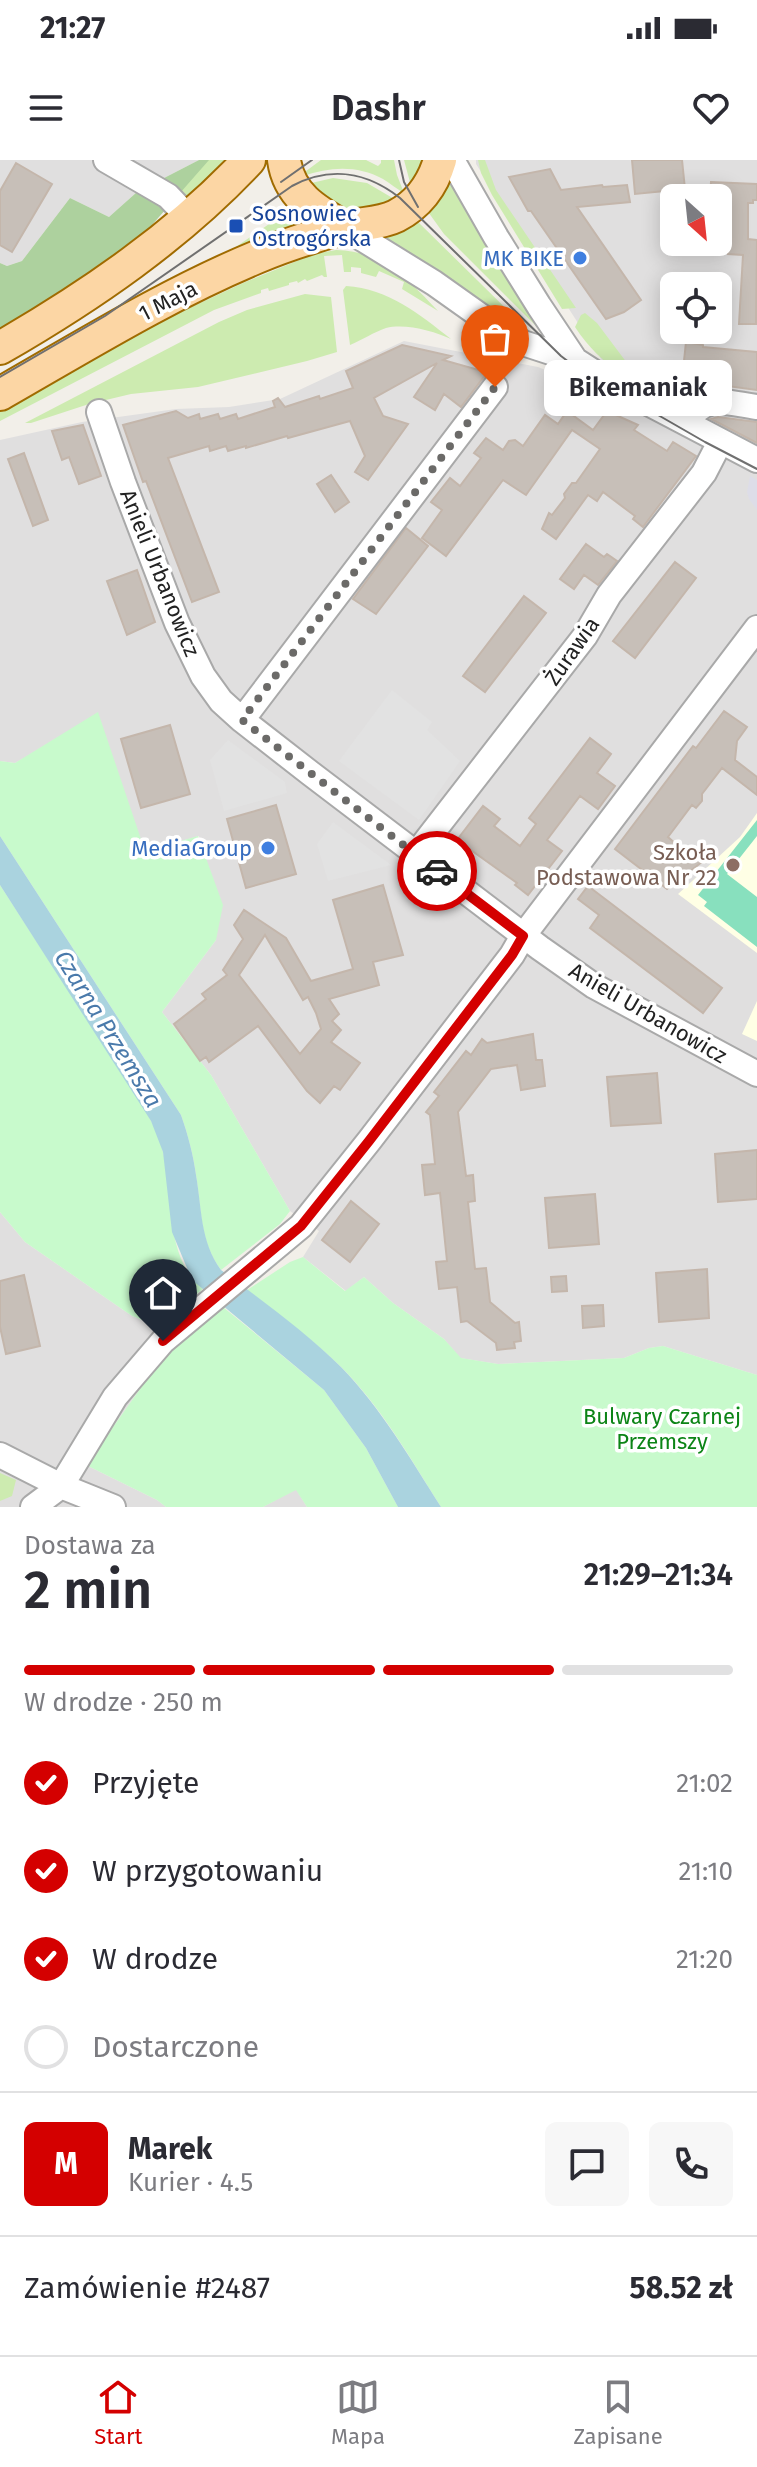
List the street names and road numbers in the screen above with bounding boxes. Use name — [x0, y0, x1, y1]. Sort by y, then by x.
street label: 1 Maja — [134, 275, 202, 327]
street label: Anieli Urbanowicz — [114, 485, 206, 661]
street label: Żurawia — [539, 612, 605, 690]
street label: Anieli Urbanowicz — [564, 957, 732, 1069]

